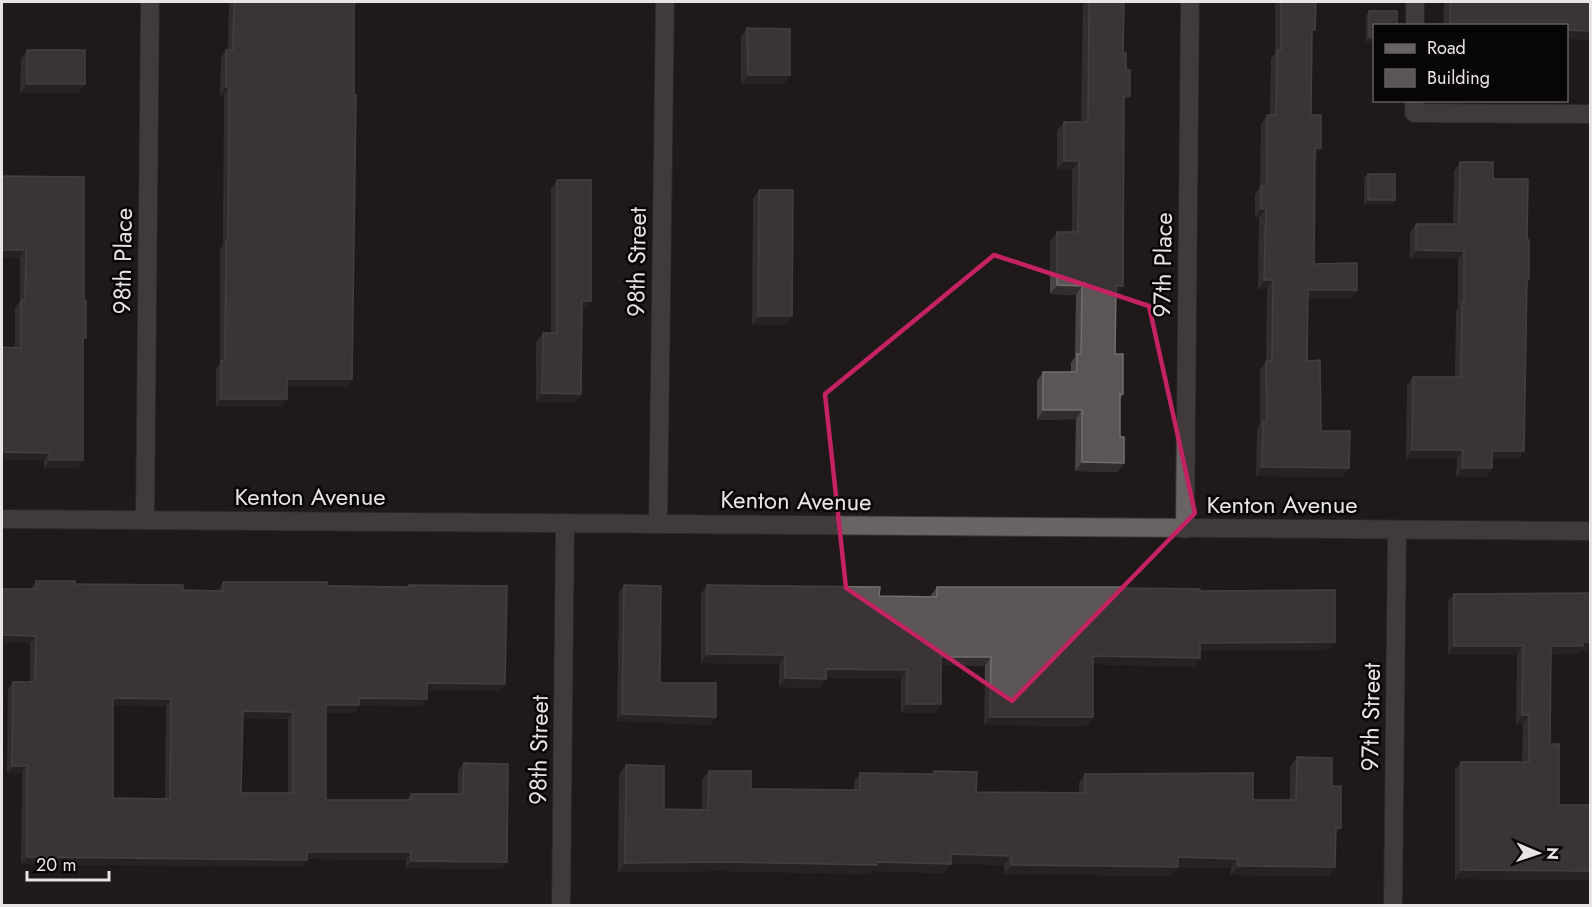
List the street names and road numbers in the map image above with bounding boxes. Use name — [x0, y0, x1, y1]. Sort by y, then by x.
street label: 98th Place — [104, 207, 141, 315]
street label: 98th Street — [618, 207, 655, 317]
street label: 97th Place — [1144, 212, 1181, 318]
street label: Kenton Avenue — [234, 479, 386, 514]
street label: Kenton Avenue — [720, 482, 872, 519]
street label: Kenton Avenue — [1206, 487, 1358, 522]
street label: 97th Street — [1352, 662, 1389, 772]
street label: 98th Street — [520, 695, 557, 805]

